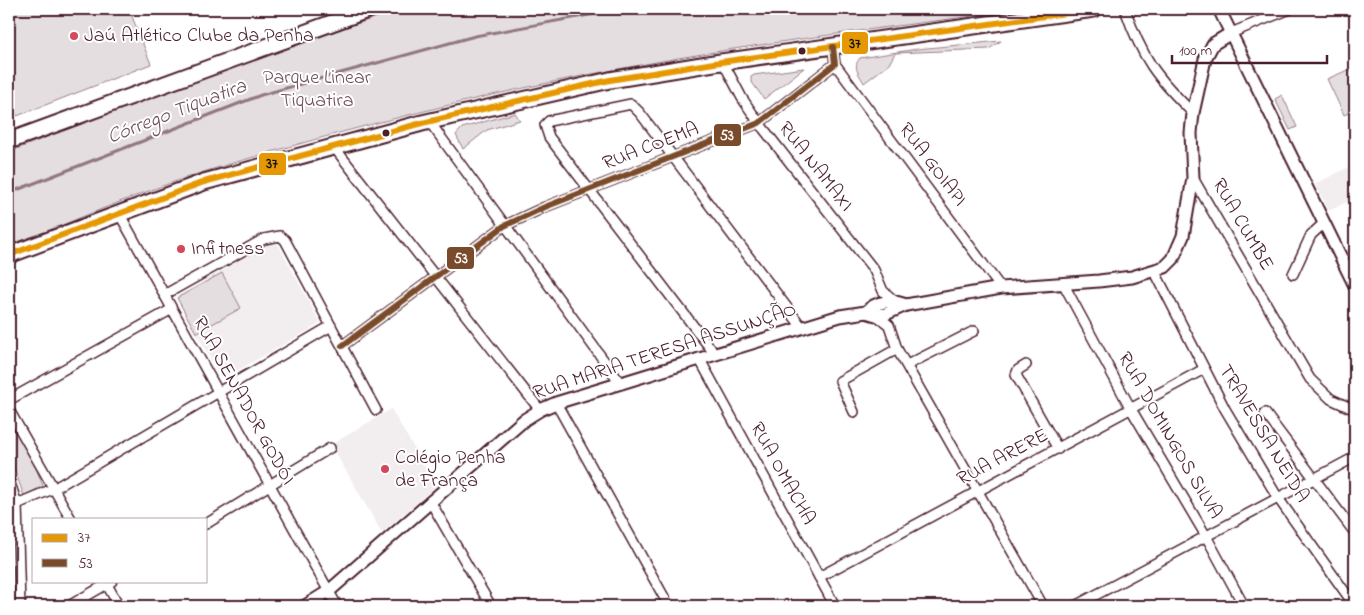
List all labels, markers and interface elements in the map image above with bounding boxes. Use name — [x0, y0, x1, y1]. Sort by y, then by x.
place label: Jaú Atlético Clube da Penha — [84, 22, 314, 51]
marker: Jaú Atlético Clube da Penha — [68, 30, 80, 42]
line badge: 37 — [841, 31, 869, 55]
scale bar — [1172, 32, 1326, 64]
text: 37 — [848, 34, 861, 55]
text: 100 m — [1179, 40, 1212, 62]
unlabelled marker — [797, 46, 807, 56]
park label: Parque Linear Tiquatira — [263, 64, 372, 116]
water label: Córrego Tiquatira — [103, 71, 252, 153]
street label: RUA COEMA — [599, 115, 703, 179]
street label: RUA NAMAXI — [770, 116, 860, 218]
street label: RUA GOIAPI — [891, 117, 973, 213]
line badge: 53 — [713, 123, 742, 147]
text: 53 — [720, 126, 734, 147]
unlabelled marker — [381, 128, 391, 138]
line badge: 37 — [258, 152, 287, 176]
text: 37 — [265, 154, 278, 175]
street label: RUA CUMBE — [1204, 173, 1280, 277]
place label: Infitness — [191, 235, 264, 264]
marker: Infitness — [175, 243, 187, 255]
line badge: 53 — [446, 246, 475, 270]
text: 53 — [454, 249, 468, 270]
street label: RUA MARIA TERESA ASSUNÇÃO — [530, 296, 800, 408]
street label: RUA SENADOR GODÓI — [184, 311, 302, 491]
street label: RUA DOMINGOS SILVA — [1109, 347, 1229, 525]
street label: TRAVESSA NEIDA — [1210, 359, 1316, 509]
street label: RUA OMACHA — [742, 417, 822, 531]
street label: RUA ARERE — [952, 422, 1054, 494]
place label: Colégio Penha de França — [395, 444, 506, 496]
marker: Colégio Penha de França — [379, 463, 391, 475]
legend — [32, 518, 208, 582]
text: 37 — [78, 527, 90, 549]
text: 53 — [78, 553, 93, 575]

